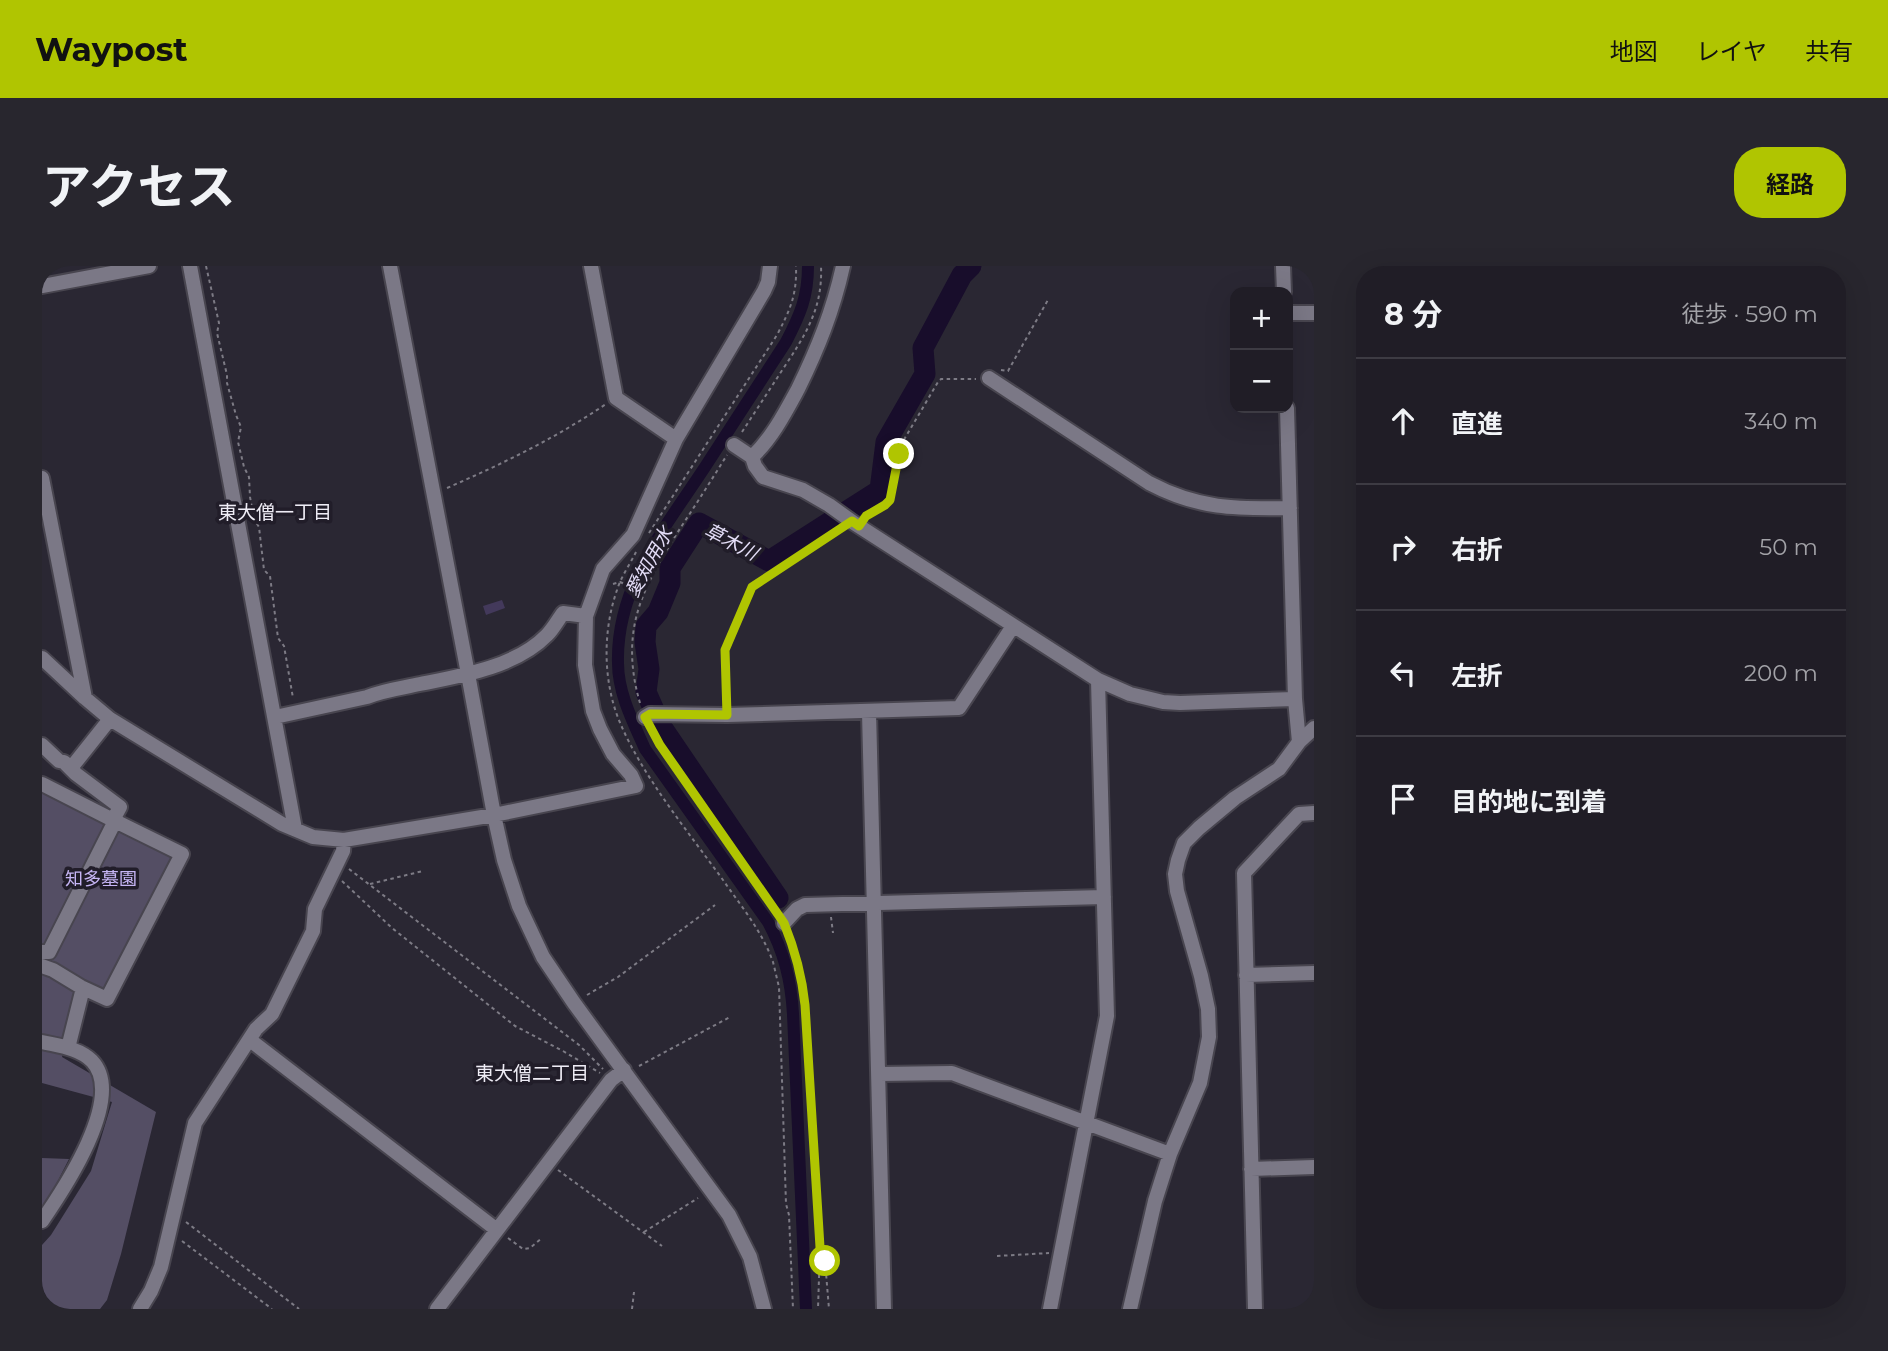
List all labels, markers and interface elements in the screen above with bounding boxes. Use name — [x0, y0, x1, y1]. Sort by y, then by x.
text: Waypost — [35, 29, 188, 69]
text: 地図 — [1610, 37, 1658, 66]
text: レイヤ — [1696, 37, 1767, 66]
text: 共有 — [1805, 37, 1853, 66]
button: 経路 — [1734, 147, 1846, 218]
text: アクセス — [42, 157, 236, 216]
map controls — [1230, 287, 1293, 413]
button: + — [1230, 287, 1293, 350]
text: 8 分 — [1384, 296, 1442, 333]
text: 徒歩 · 590 m — [1681, 300, 1818, 328]
button: − — [1230, 350, 1293, 413]
icon: ahead — [1384, 402, 1422, 440]
text: 340 m — [1744, 407, 1818, 435]
text: 直進 — [1451, 408, 1503, 440]
route end — [883, 438, 914, 469]
district label: 東大僧一丁目 — [218, 501, 332, 524]
water label: 草木川 — [700, 519, 763, 566]
water label: 愛知用水 — [621, 521, 678, 601]
icon: right — [1384, 528, 1422, 566]
text: 50 m — [1759, 533, 1818, 561]
text: 右折 — [1451, 534, 1503, 566]
icon: left — [1384, 654, 1422, 692]
text: 200 m — [1744, 659, 1818, 687]
text: 左折 — [1451, 660, 1503, 692]
icon: arrive — [1384, 780, 1422, 818]
text: 目的地に到着 — [1451, 786, 1607, 818]
park label: 知多墓園 — [65, 868, 137, 890]
district label: 東大僧二丁目 — [475, 1062, 589, 1085]
route start — [809, 1245, 840, 1276]

